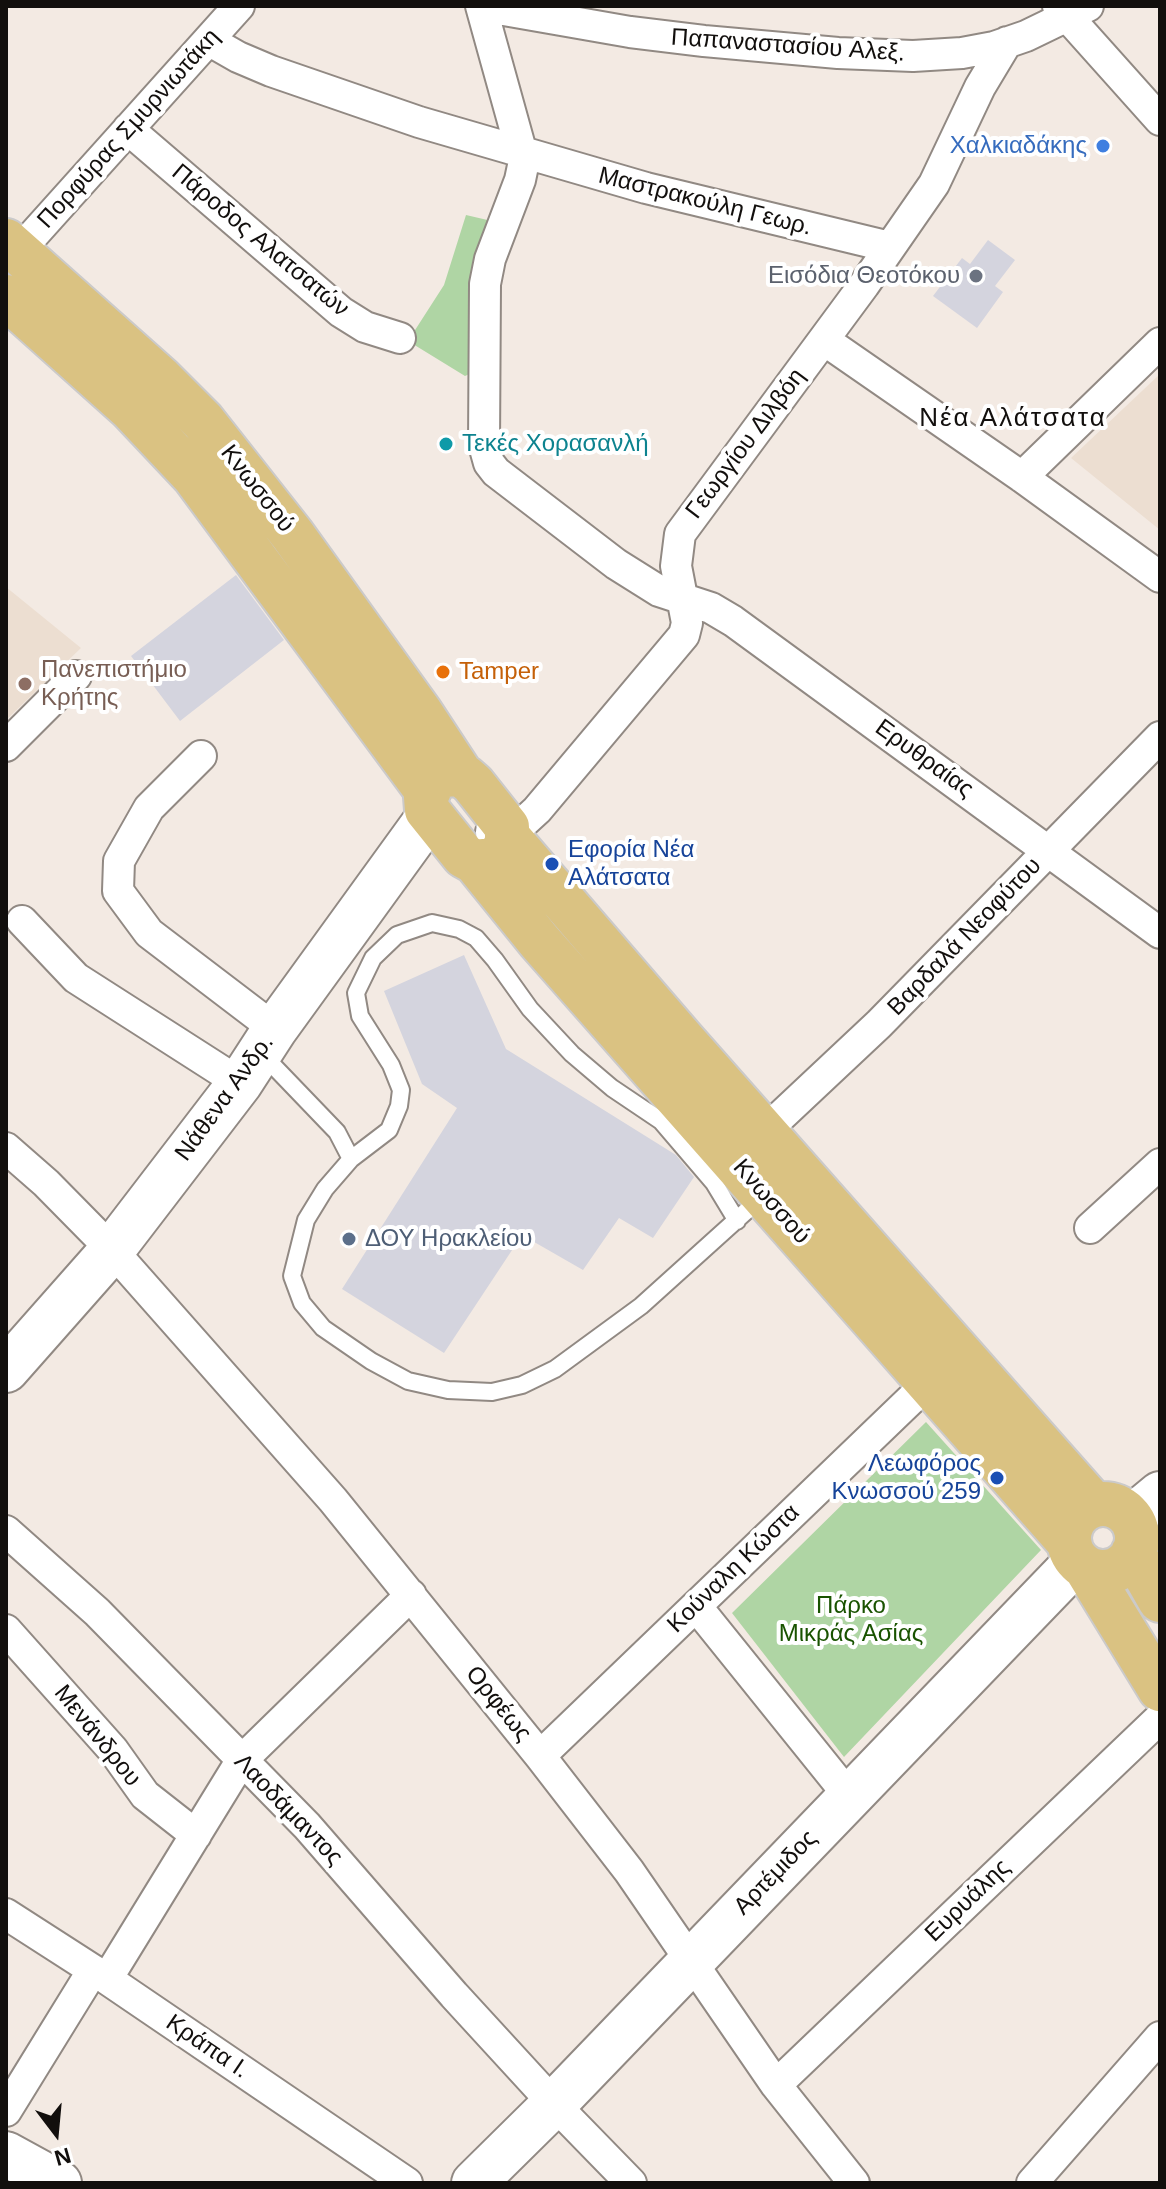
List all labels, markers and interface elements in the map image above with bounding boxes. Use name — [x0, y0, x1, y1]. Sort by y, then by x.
street label: Πορφύρας Σμυρνιωτάκη — [32, 23, 226, 235]
street label: Παπαναστασίου Αλεξ. — [670, 23, 906, 69]
place label: Χαλκιαδάκης — [950, 132, 1087, 160]
marker: Χαλκιαδάκης — [1094, 137, 1112, 155]
street label: Πάροδος Αλατσατών — [166, 158, 354, 324]
street label: Μαστρακούλη Γεωρ. — [595, 162, 815, 242]
place label: Εισόδια Θεοτόκου — [768, 262, 960, 290]
marker: Εισόδια Θεοτόκου — [967, 267, 985, 285]
street label: Γεωργίου Διλβόη — [680, 363, 812, 525]
district label: Νέα Αλάτσατα — [919, 403, 1107, 435]
place label: Τεκές Χορασανλή — [462, 430, 649, 458]
marker: Τεκές Χορασανλή — [437, 435, 455, 453]
street label: Κνωσσού — [214, 440, 300, 538]
place label: Πανεπιστήμιο Κρήτης — [41, 656, 187, 712]
place label: Tamper — [459, 658, 539, 686]
marker: Tamper — [434, 663, 452, 681]
marker: Πανεπιστήμιο Κρήτης — [16, 675, 34, 693]
street label: Ερυθραίας — [869, 714, 979, 804]
place label: Εφορία Νέα Αλάτσατα — [568, 836, 694, 892]
street label: Βαρδαλά Νεοφύτου — [882, 852, 1048, 1022]
marker: Εφορία Νέα Αλάτσατα — [543, 855, 561, 873]
street label: Νάθενα Ανδρ. — [170, 1029, 280, 1167]
street label: Κνωσσού — [726, 1154, 816, 1250]
place label: ΔΟΥ Ηρακλείου — [365, 1225, 532, 1253]
marker: ΔΟΥ Ηρακλείου — [340, 1230, 358, 1248]
place label: Λεωφόρος Κνωσσού 259 — [831, 1450, 981, 1506]
marker: Λεωφόρος Κνωσσού 259 — [988, 1469, 1006, 1487]
street label: Κούναλη Κώστα — [662, 1499, 806, 1639]
park label: Πάρκο Μικράς Ασίας — [779, 1592, 923, 1648]
street label: Ορφέως — [459, 1660, 537, 1748]
street label: Μενάνδρου — [47, 1680, 147, 1792]
street label: Λαοδάμαντος — [228, 1748, 348, 1872]
street label: Αρτέμιδος — [729, 1825, 823, 1921]
street label: Ευρυάλης — [920, 1854, 1016, 1948]
street label: Κράπα Ι. — [160, 2009, 254, 2085]
north arrow — [16, 2093, 96, 2173]
text: N — [52, 2142, 74, 2171]

